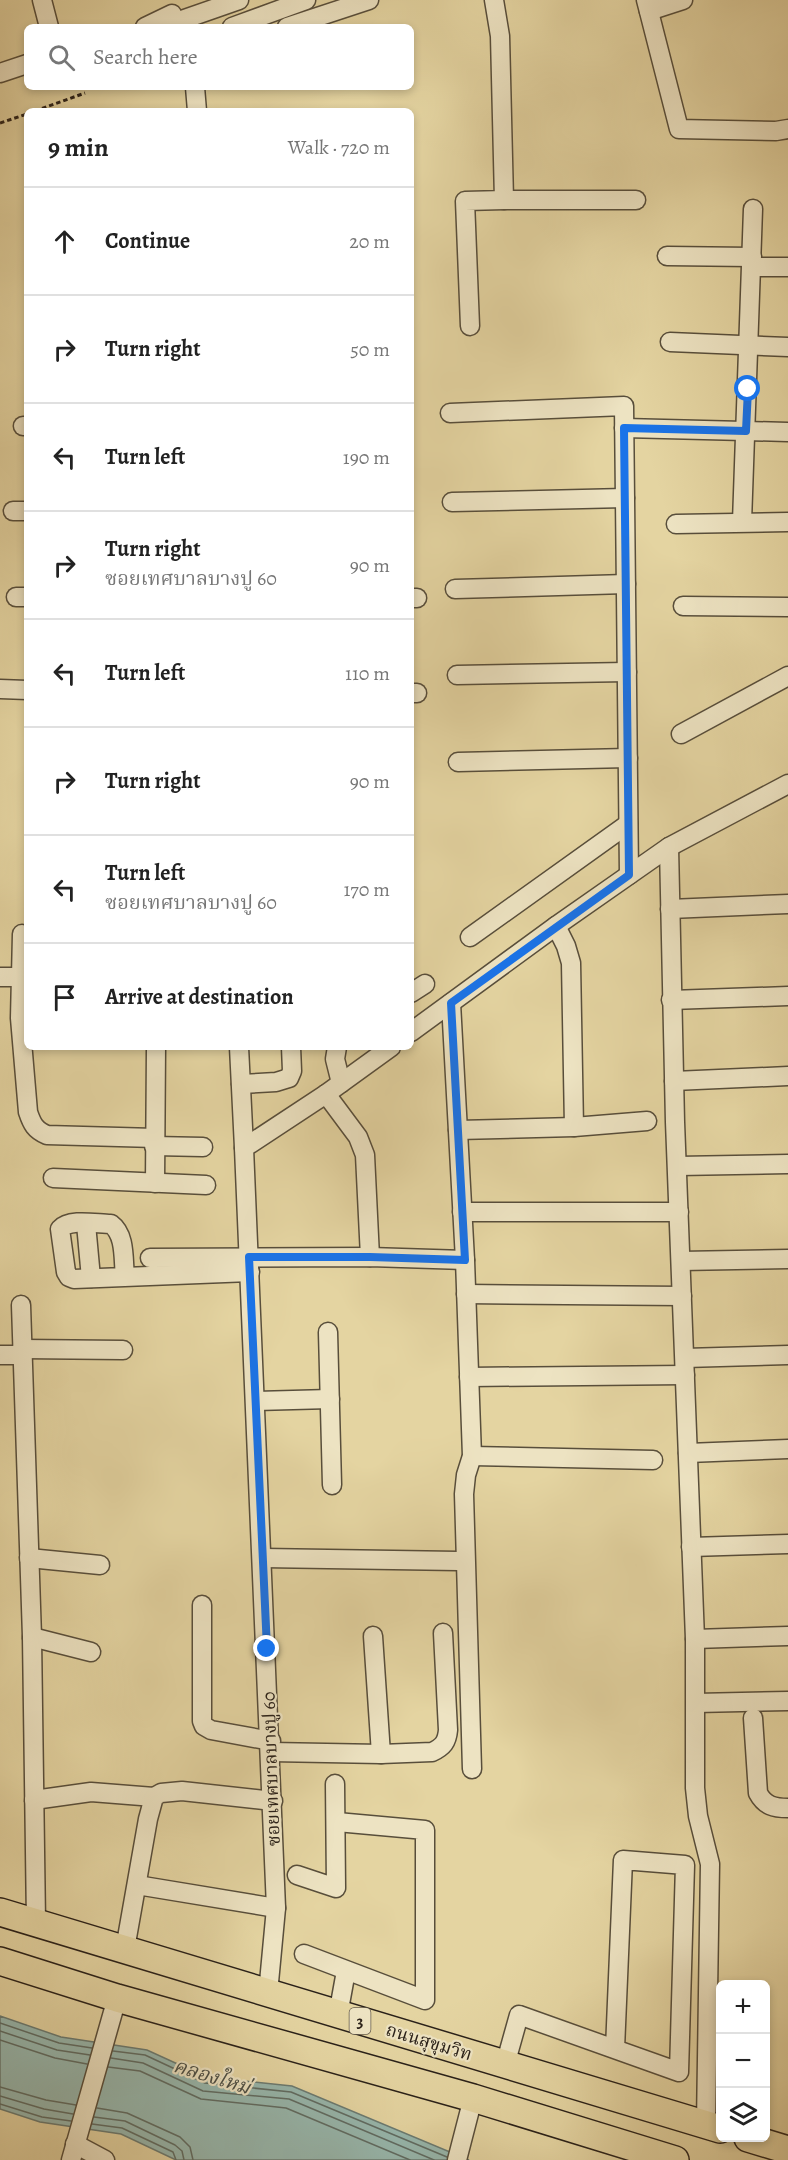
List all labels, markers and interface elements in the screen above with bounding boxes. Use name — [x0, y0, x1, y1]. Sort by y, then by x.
search box — [24, 24, 414, 90]
icon: search — [45, 41, 78, 74]
text: Search here — [93, 42, 198, 72]
text: 9 min — [48, 130, 109, 165]
text: Walk · 720 m — [288, 134, 390, 161]
icon: ahead — [48, 225, 81, 258]
text: Continue — [105, 226, 190, 256]
text: 20 m — [349, 228, 390, 255]
icon: right — [48, 333, 81, 366]
text: Turn right — [105, 334, 201, 364]
text: 50 m — [350, 336, 390, 363]
route start — [734, 375, 760, 401]
icon: left — [48, 441, 81, 474]
text: Turn left — [105, 442, 185, 472]
text: 190 m — [343, 444, 390, 471]
text: Turn right — [105, 534, 201, 564]
icon: right — [48, 549, 81, 582]
text: 90 m — [350, 552, 390, 579]
text: ซอยเทศบาลบางปู 60 — [105, 565, 277, 592]
icon: left — [48, 657, 81, 690]
text: Turn left — [105, 658, 185, 688]
text: 110 m — [345, 660, 390, 687]
icon: right — [48, 765, 81, 798]
text: Turn right — [105, 766, 201, 796]
text: 90 m — [350, 768, 390, 795]
text: Turn left — [105, 858, 185, 888]
icon: left — [48, 873, 81, 906]
text: 170 m — [344, 876, 390, 903]
text: ซอยเทศบาลบางปู 60 — [105, 889, 277, 916]
icon: arrive — [48, 981, 81, 1014]
text: Arrive at destination — [105, 982, 294, 1012]
route end — [253, 1635, 279, 1661]
street label: ซอยเทศบาลบางปู 60 — [256, 1691, 286, 1847]
map controls — [716, 1980, 770, 2142]
button: + — [716, 1980, 770, 2034]
road number: 3 — [350, 2008, 370, 2034]
street label: ถนนสุขุมวิท — [383, 2018, 475, 2066]
button: − — [716, 2034, 770, 2088]
water label: คลองใหม่ — [170, 2051, 257, 2102]
button: layers — [716, 2088, 770, 2142]

